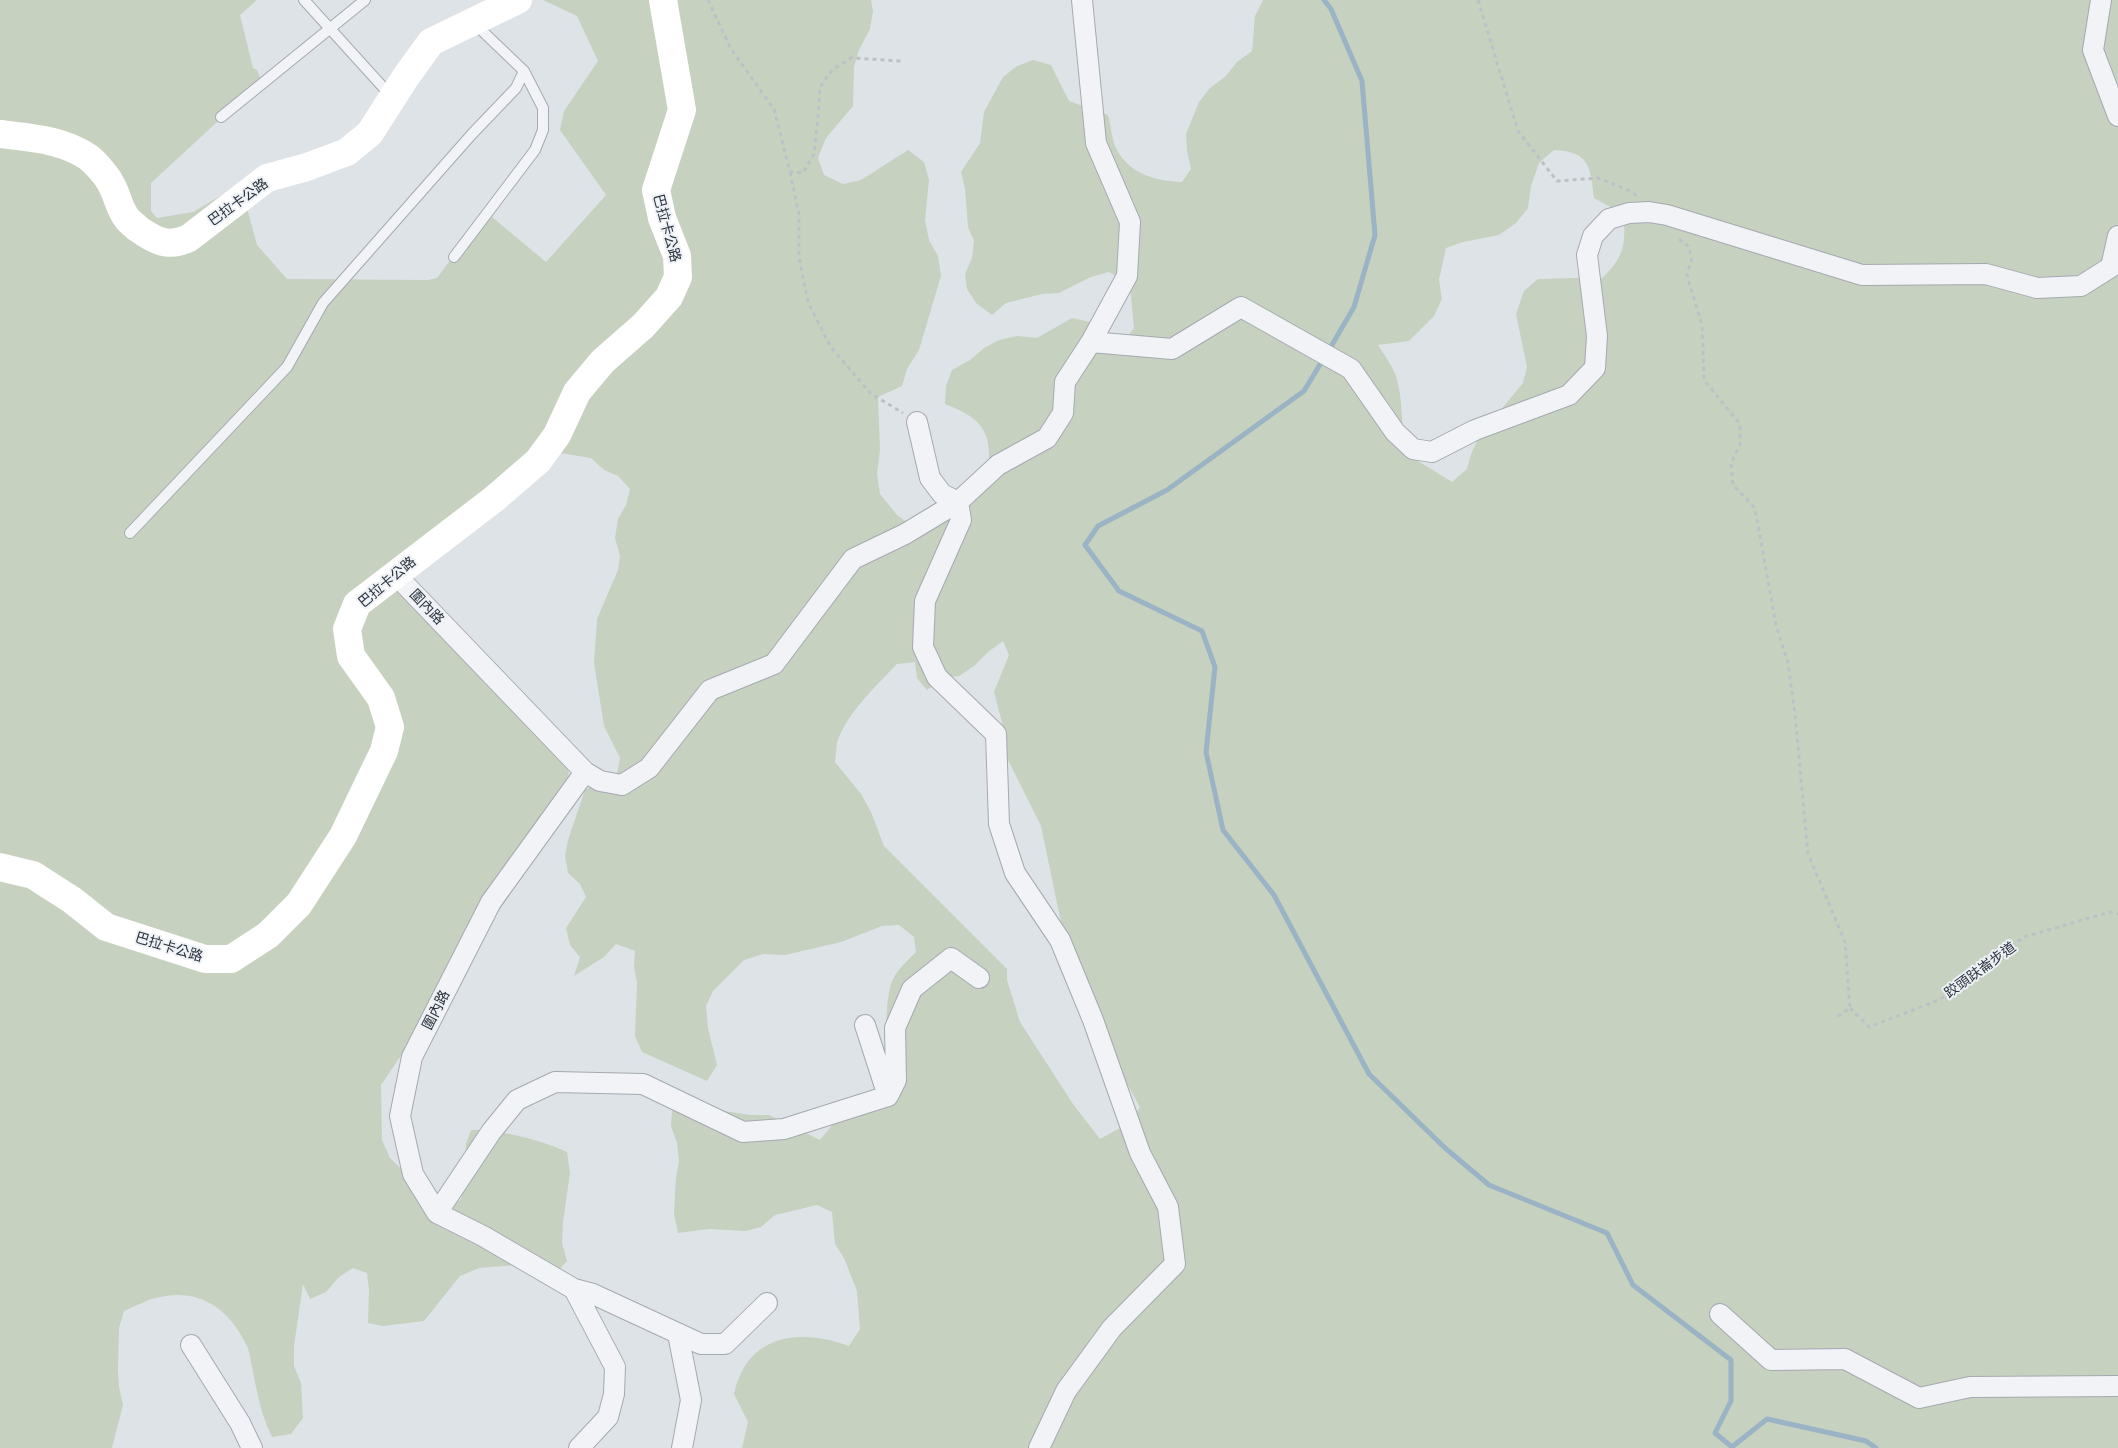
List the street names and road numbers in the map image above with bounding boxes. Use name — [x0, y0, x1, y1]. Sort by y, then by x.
street label: 巴拉卡公路 — [205, 175, 271, 229]
street label: 巴拉卡公路 — [650, 192, 684, 264]
street label: 巴拉卡公路 — [355, 553, 419, 611]
street label: 圍內路 — [406, 586, 448, 628]
street label: 巴拉卡公路 — [133, 929, 205, 965]
street label: 跤頭趺崙步道 — [1941, 939, 2019, 1001]
street label: 圍內路 — [419, 987, 453, 1033]

